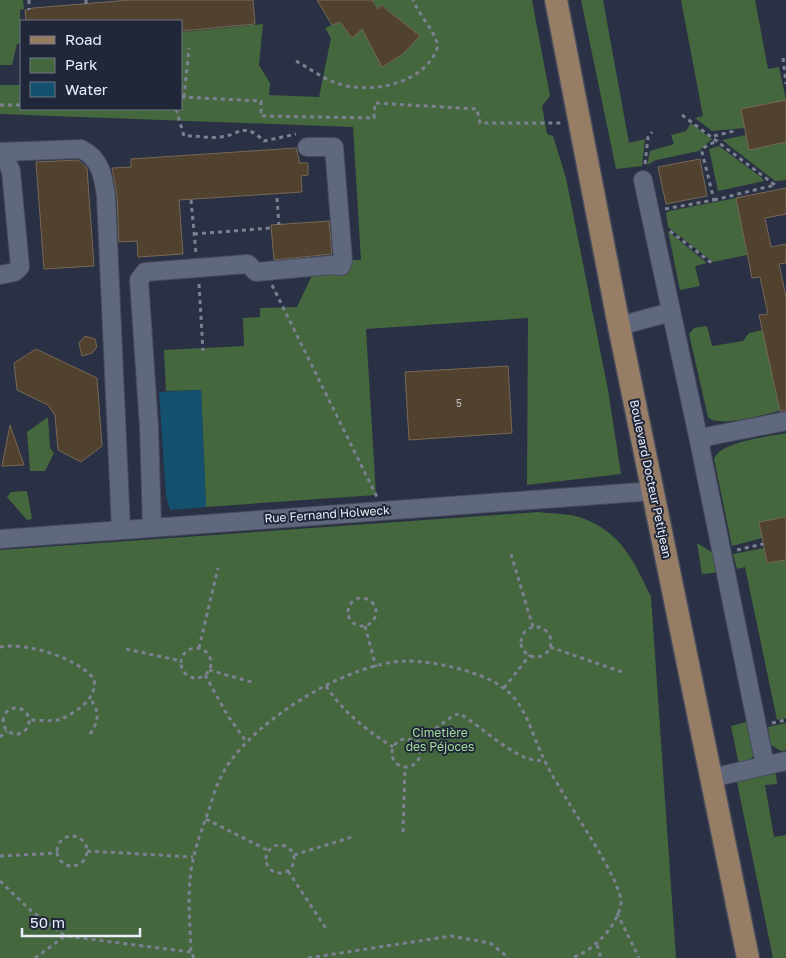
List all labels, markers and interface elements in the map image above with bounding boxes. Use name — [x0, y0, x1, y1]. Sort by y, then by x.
legend — [20, 20, 182, 110]
text: Road — [65, 30, 102, 48]
text: Park — [65, 55, 98, 73]
text: Water — [65, 80, 108, 98]
house number: 5 — [456, 397, 462, 409]
street label: Boulevard Docteur Petitjean — [627, 398, 675, 560]
street label: Rue Fernand Holweck — [264, 502, 390, 526]
park label: Cimetière des Péjoces — [406, 725, 474, 754]
scale bar — [22, 906, 140, 938]
text: 50 m — [30, 913, 65, 931]

